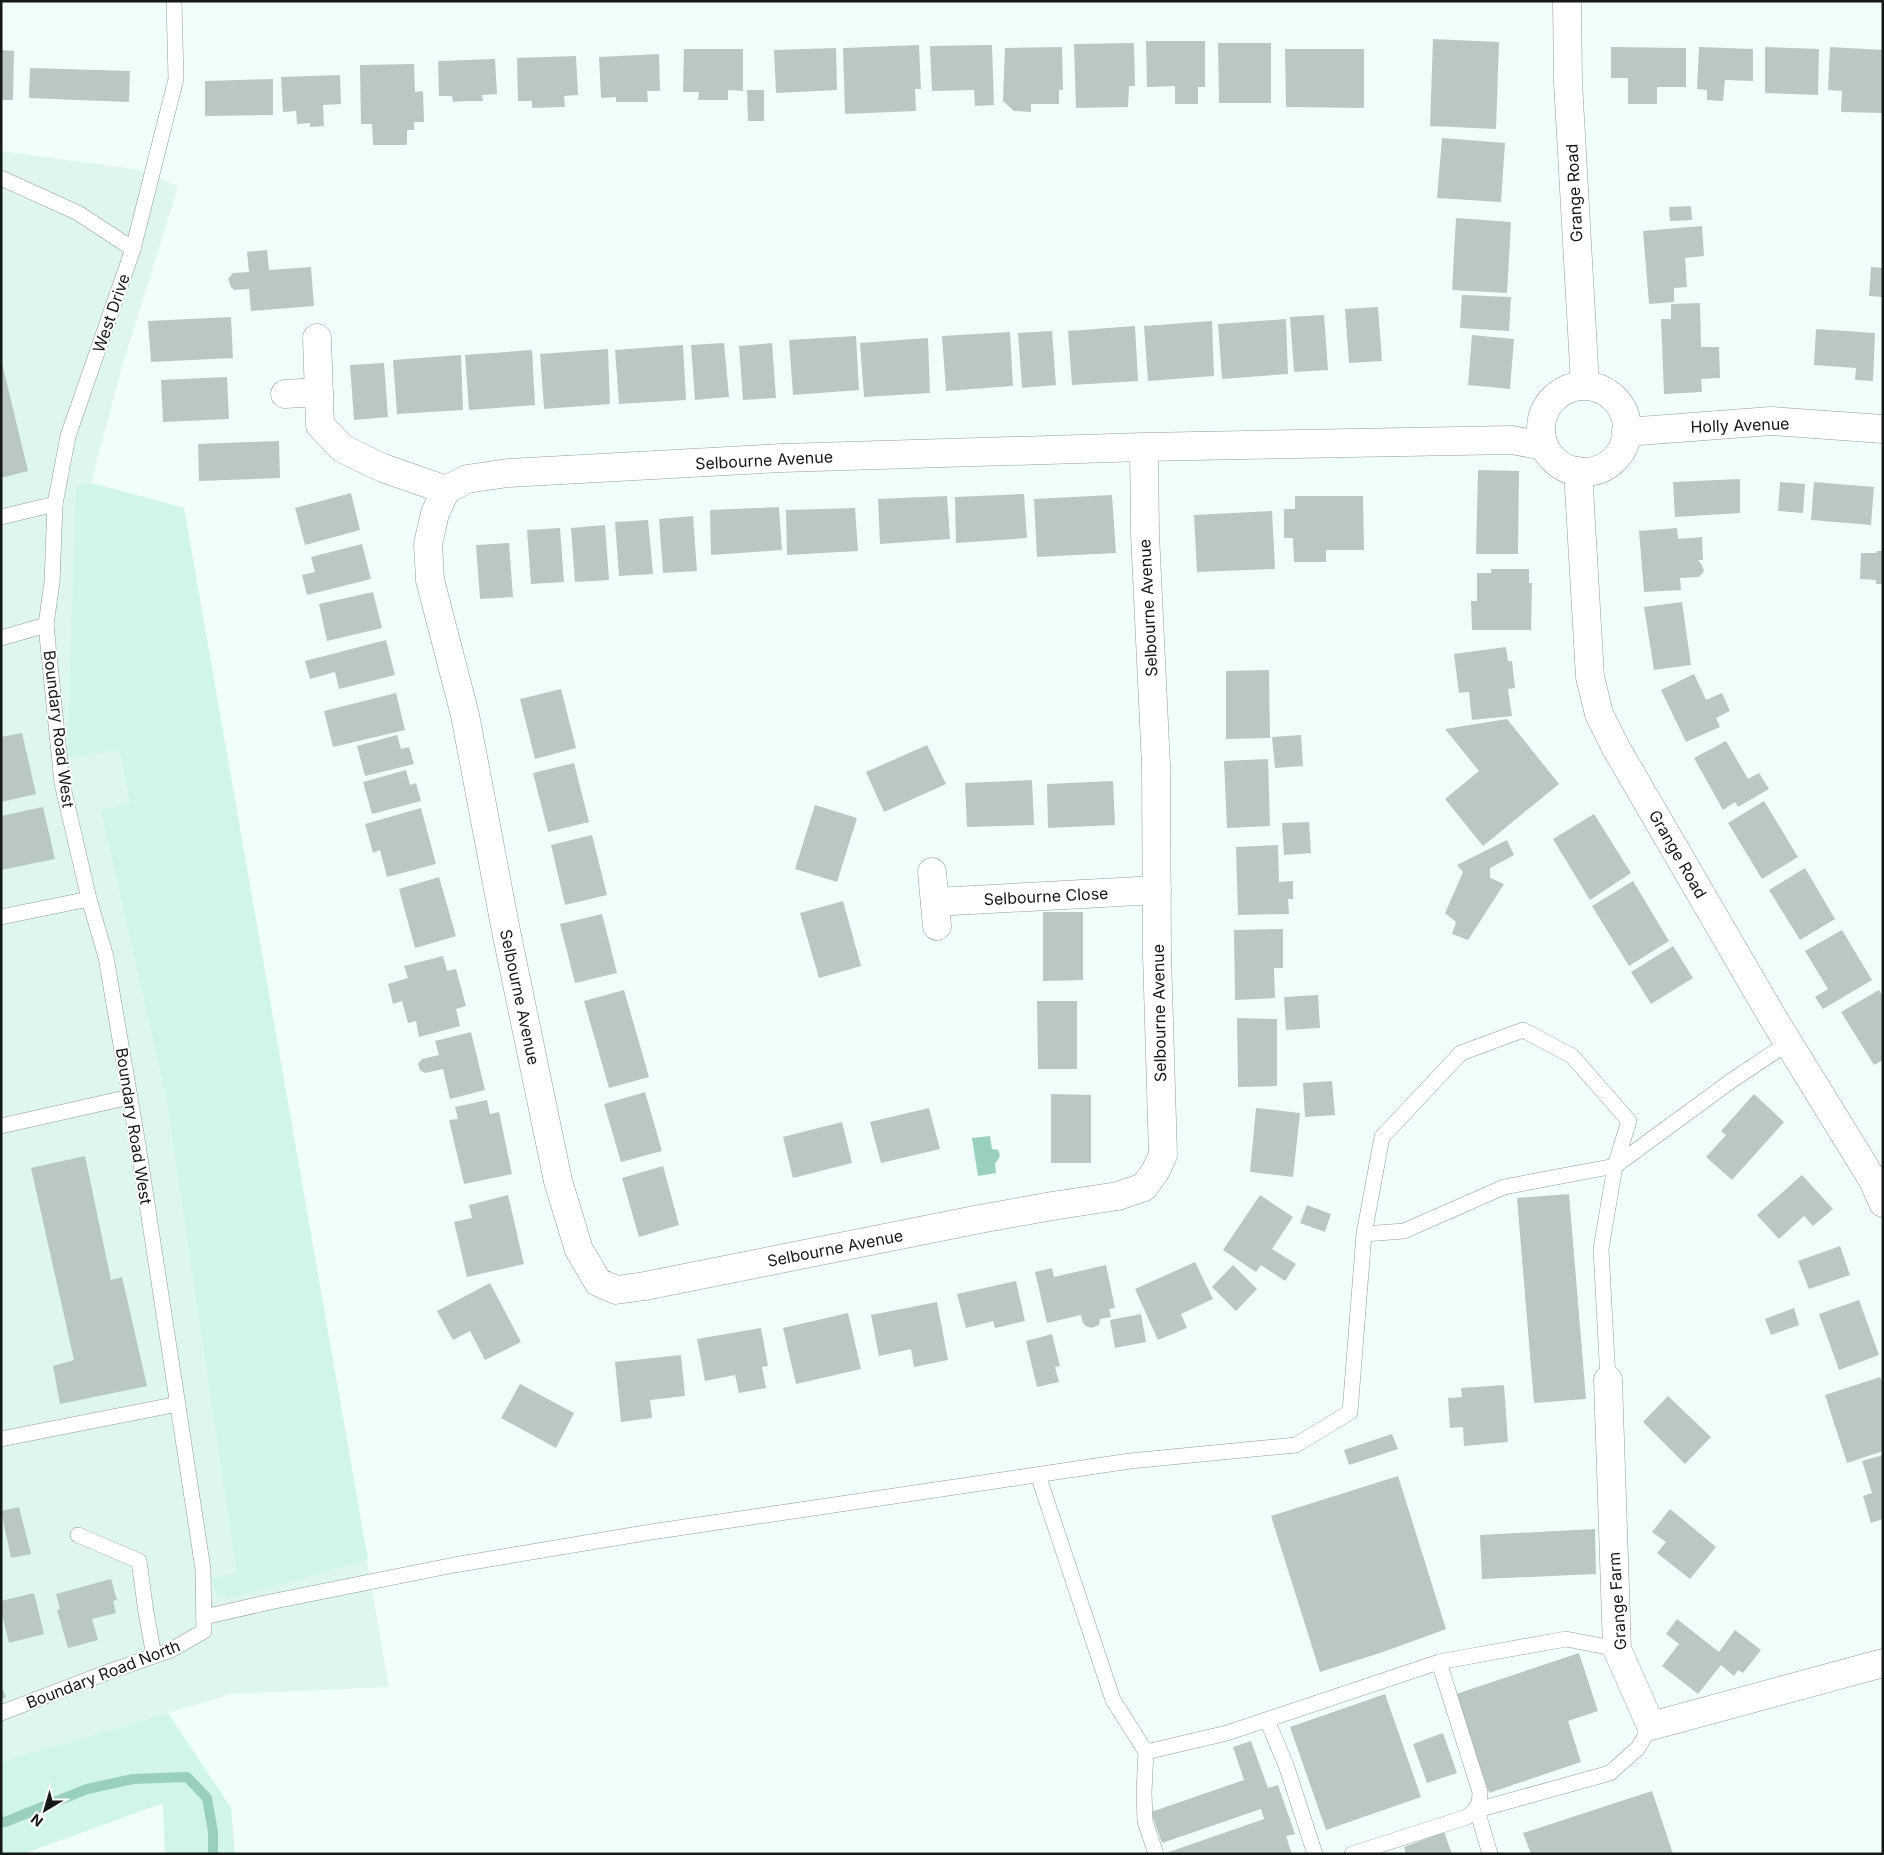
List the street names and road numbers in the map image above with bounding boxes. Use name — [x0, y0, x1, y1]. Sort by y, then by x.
street label: Grange Road — [1561, 143, 1587, 243]
street label: West Drive — [88, 271, 134, 355]
street label: Holly Avenue — [1690, 413, 1790, 437]
street label: Selbourne Avenue — [695, 446, 833, 474]
street label: Selbourne Avenue — [1134, 539, 1162, 677]
street label: Boundary Road West — [39, 649, 79, 809]
street label: Grange Road — [1645, 806, 1711, 902]
street label: Selbourne Close — [983, 883, 1109, 909]
street label: Selbourne Avenue — [496, 927, 544, 1067]
street label: Selbourne Avenue — [1148, 944, 1170, 1082]
street label: Boundary Road West — [112, 1046, 156, 1206]
street label: Selbourne Avenue — [765, 1225, 905, 1271]
street label: Grange Farm — [1604, 1551, 1630, 1651]
street label: Boundary Road North — [23, 1635, 183, 1713]

